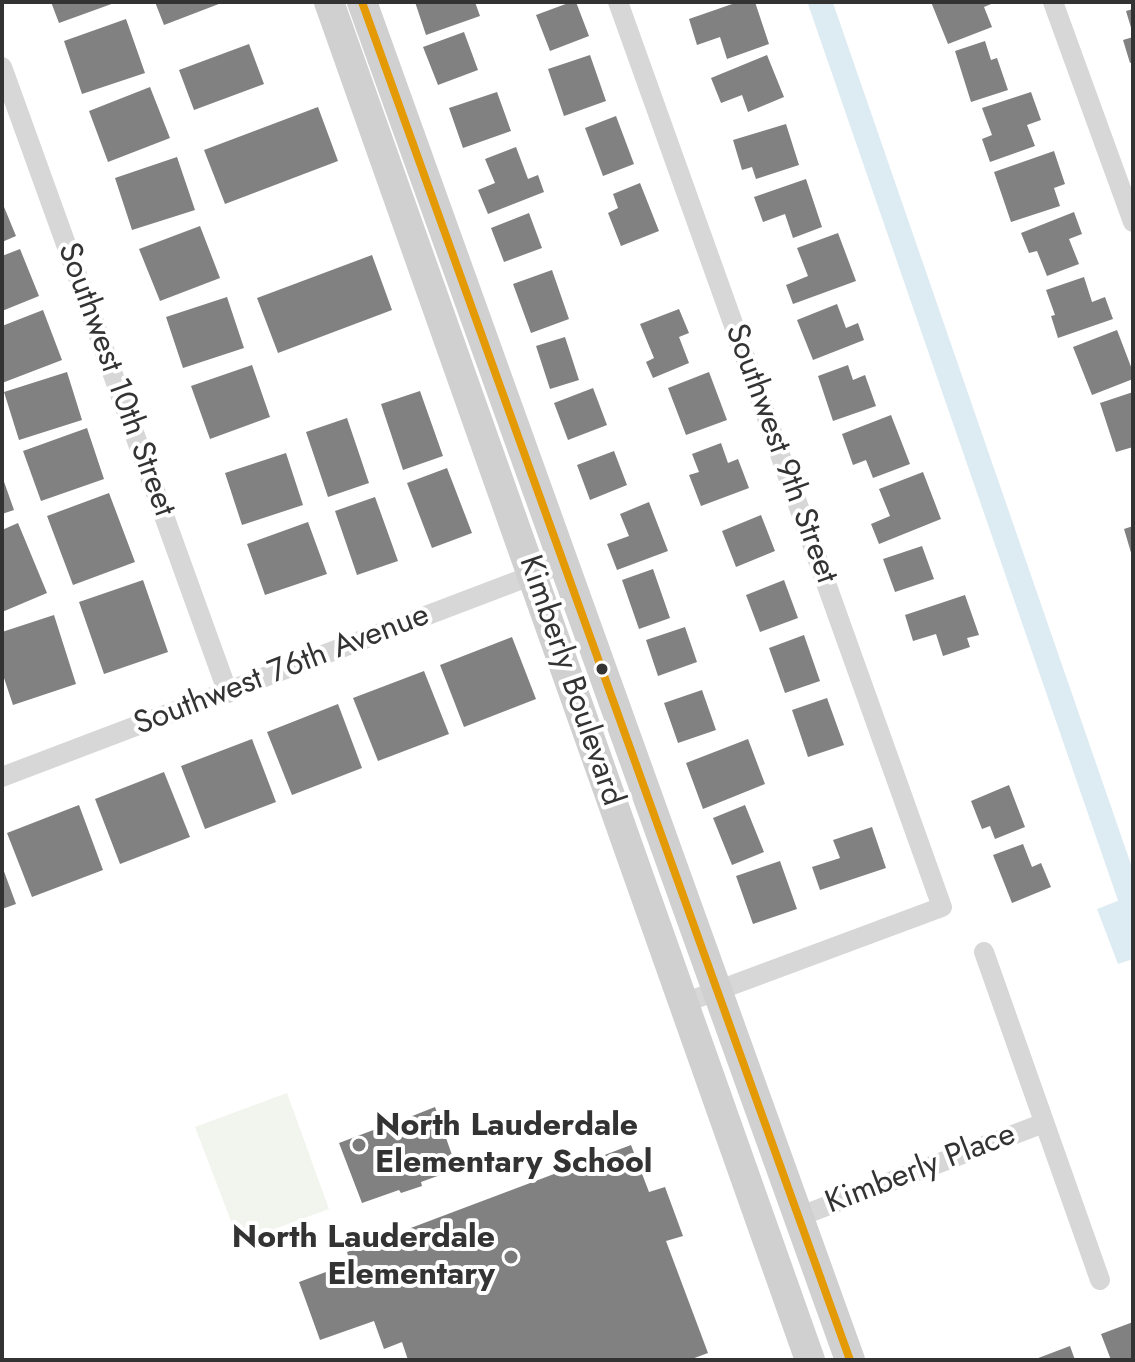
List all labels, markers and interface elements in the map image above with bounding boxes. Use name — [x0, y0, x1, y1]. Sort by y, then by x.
street label: Southwest 10th Street — [48, 238, 182, 522]
street label: Southwest 9th Street — [715, 319, 845, 589]
street label: Kimberly Boulevard — [509, 551, 631, 811]
street label: Southwest 76th Avenue — [129, 597, 435, 745]
unlabelled marker — [594, 661, 610, 677]
place label: North Lauderdale Elementary School — [375, 1108, 652, 1183]
street label: Kimberly Place — [821, 1116, 1021, 1224]
marker: North Lauderdale Elementary School — [350, 1136, 368, 1154]
place label: North Lauderdale Elementary — [232, 1220, 495, 1295]
marker: North Lauderdale Elementary — [502, 1248, 520, 1266]

